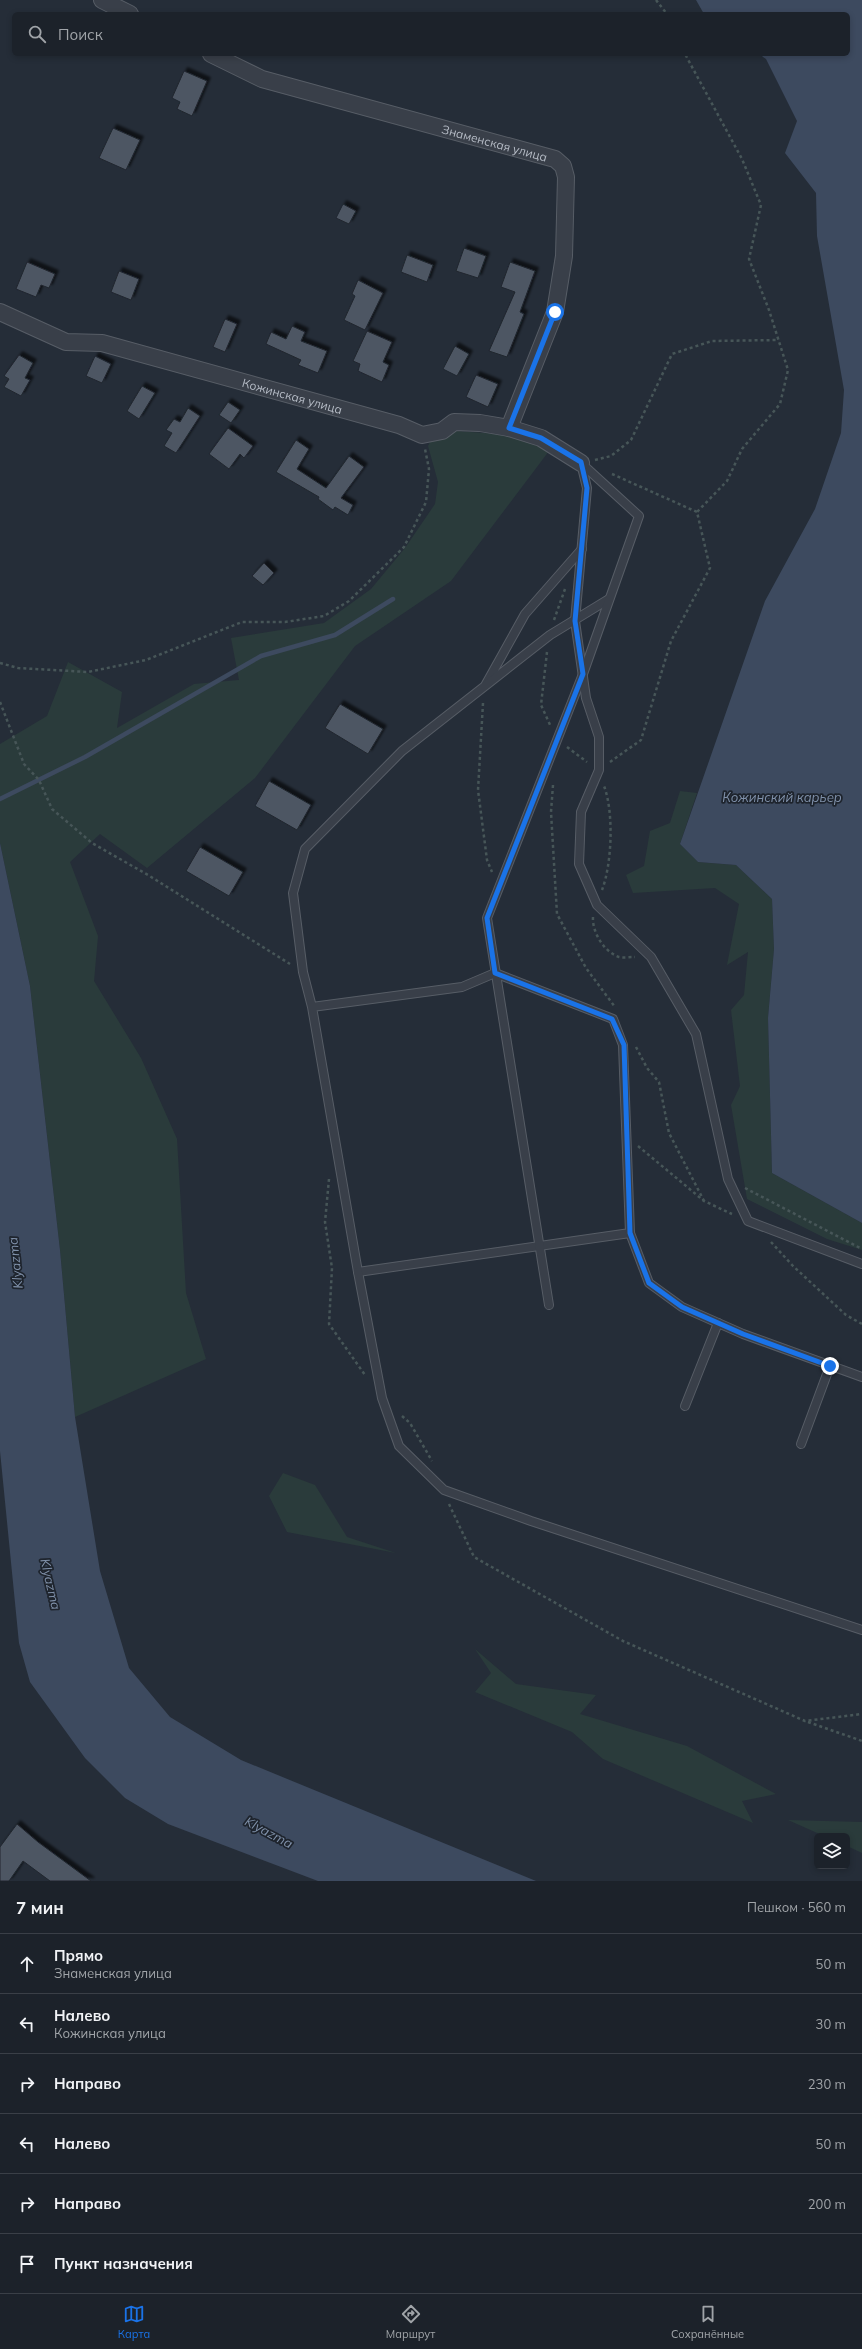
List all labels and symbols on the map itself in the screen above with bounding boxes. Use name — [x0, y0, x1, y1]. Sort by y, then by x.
street label: Знаменская улица — [440, 121, 549, 164]
route start — [546, 303, 564, 321]
street label: Кожинская улица — [241, 375, 344, 417]
water label: Кожинский карьер — [722, 789, 842, 805]
water label: Klyazma — [4, 1236, 26, 1290]
route end — [821, 1357, 839, 1375]
water label: Klyazma — [37, 1557, 65, 1611]
water label: Klyazma — [242, 1813, 296, 1851]

